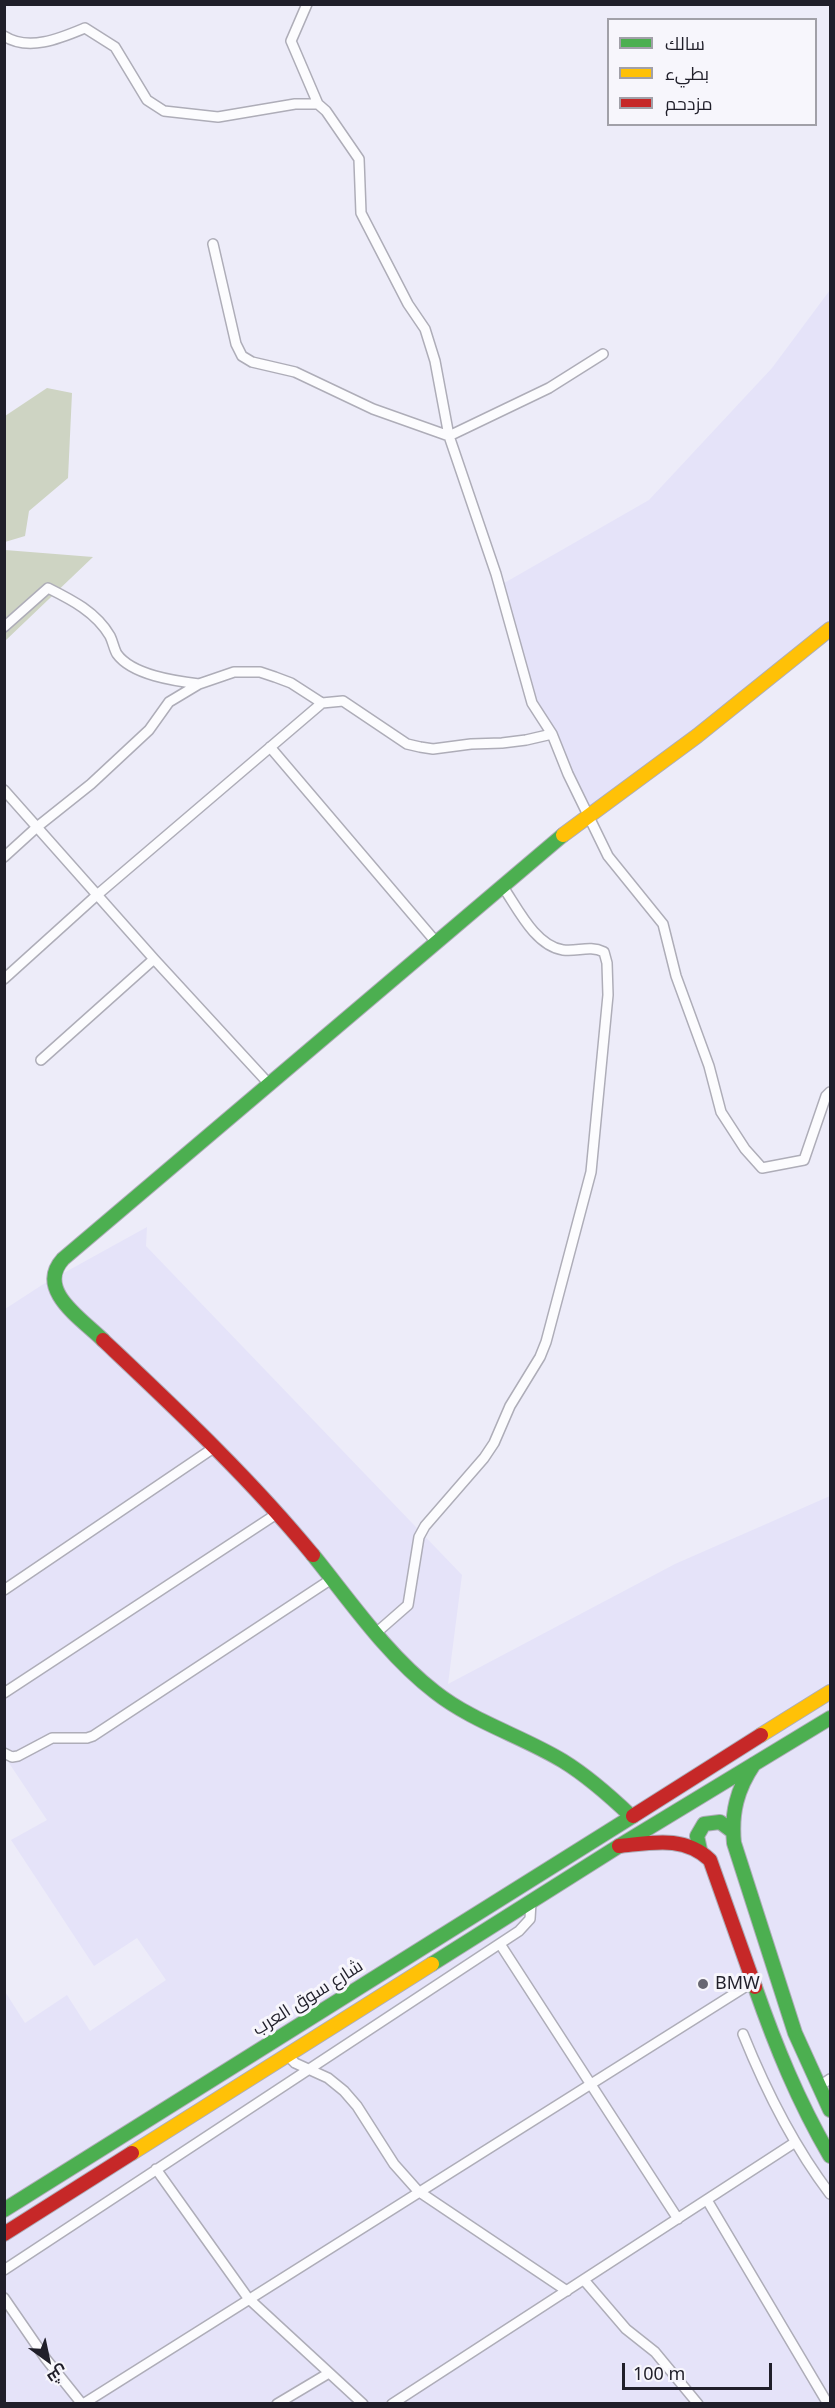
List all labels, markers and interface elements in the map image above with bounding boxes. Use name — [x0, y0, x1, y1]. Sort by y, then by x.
legend — [607, 18, 817, 126]
text: سالك — [665, 31, 705, 55]
text: بطيء — [665, 61, 709, 85]
text: مزدحم — [665, 91, 713, 115]
street label: شارع سوق العرب — [249, 1955, 367, 2041]
place label: BMW — [715, 1973, 760, 1995]
marker: BMW — [696, 1977, 710, 1991]
north arrow — [18, 2330, 78, 2390]
scale bar — [625, 2351, 775, 2389]
text: ش — [43, 2360, 72, 2390]
text: 100 m — [633, 2361, 685, 2385]

